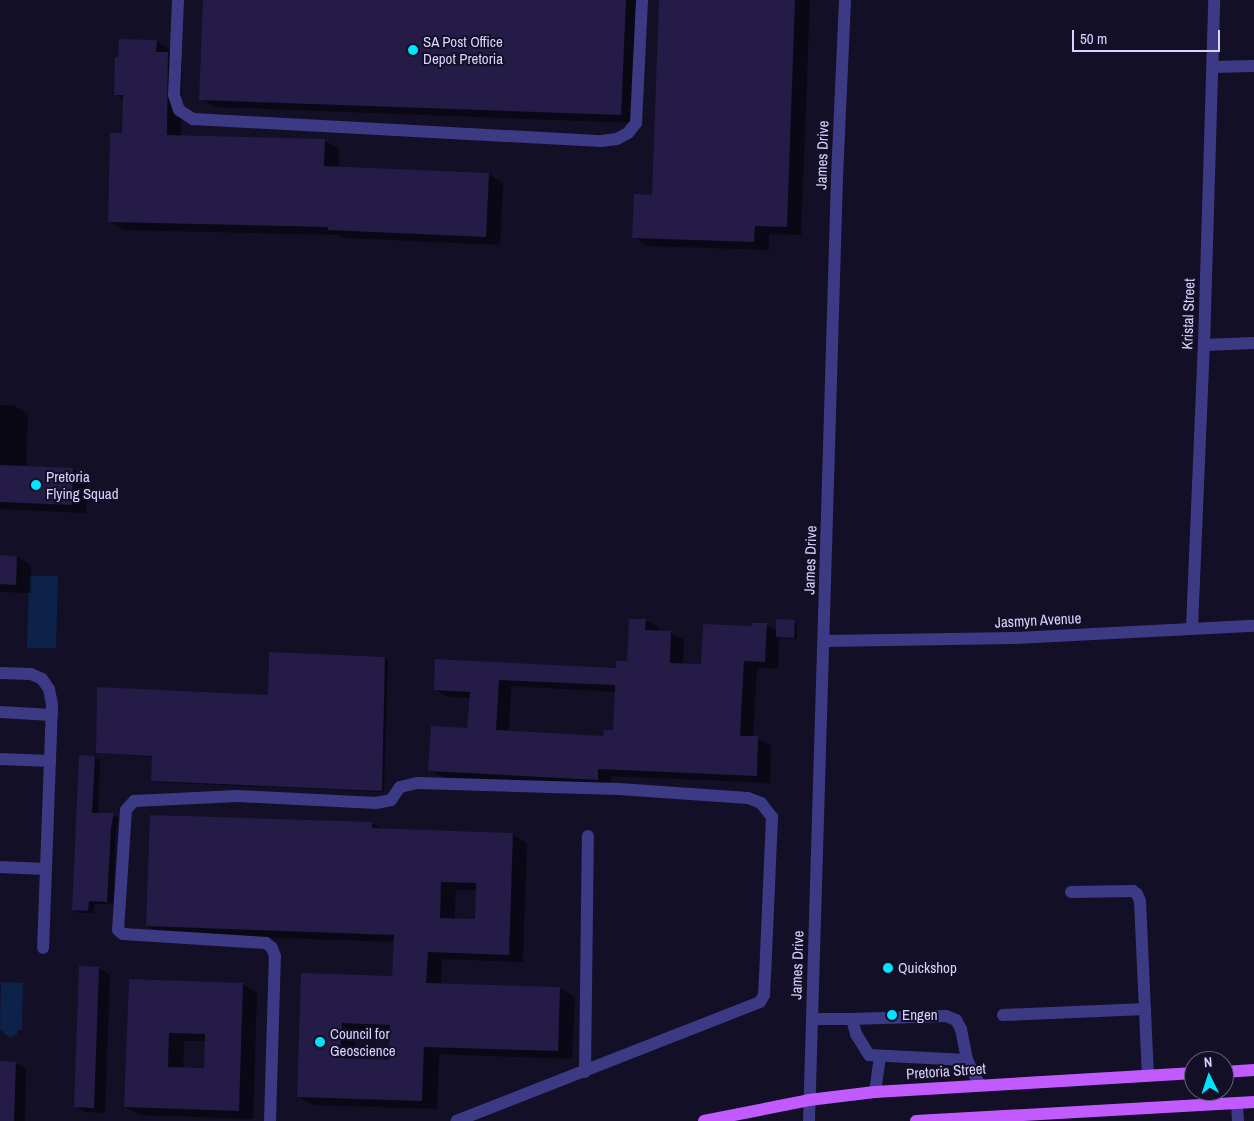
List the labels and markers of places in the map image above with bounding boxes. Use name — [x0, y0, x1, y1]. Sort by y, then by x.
place label: SA Post Office Depot Pretoria — [423, 32, 503, 67]
marker: SA Post Office Depot Pretoria — [407, 44, 419, 56]
place label: Pretoria Flying Squad — [46, 467, 118, 502]
marker: Pretoria Flying Squad — [30, 479, 42, 491]
place label: Quickshop — [898, 959, 957, 977]
marker: Quickshop — [882, 962, 894, 974]
place label: Engen — [902, 1006, 938, 1024]
marker: Engen — [886, 1009, 898, 1021]
place label: Council for Geoscience — [330, 1024, 396, 1059]
marker: Council for Geoscience — [314, 1036, 326, 1048]

